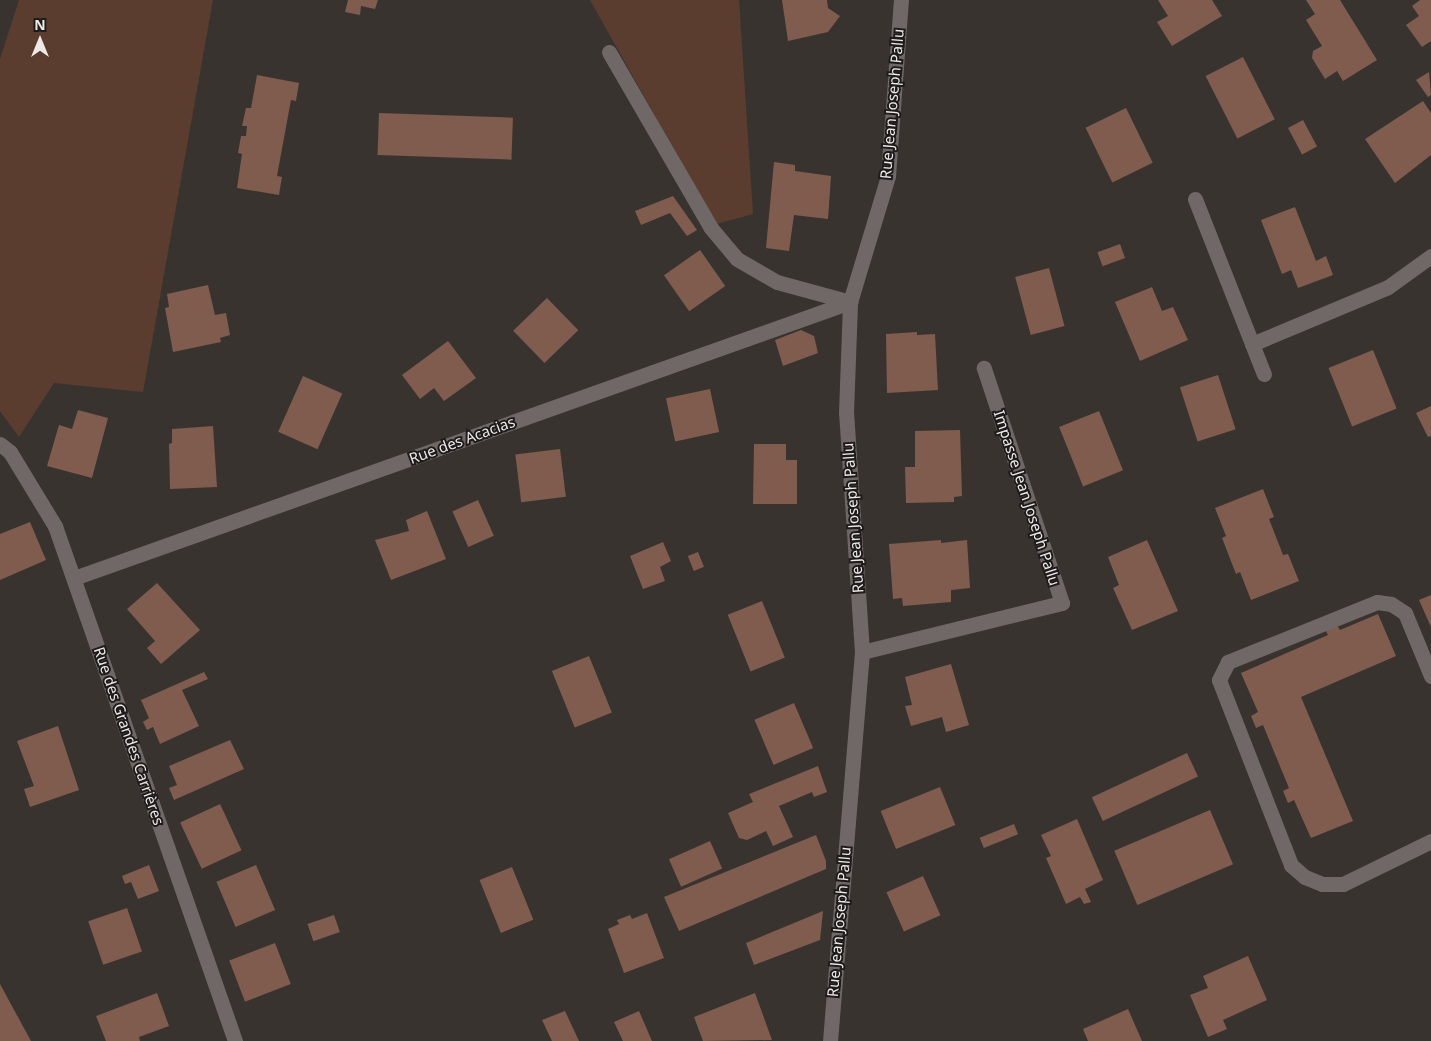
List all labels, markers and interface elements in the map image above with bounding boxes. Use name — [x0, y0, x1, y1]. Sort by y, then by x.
north arrow — [15, 15, 65, 65]
text: N — [34, 15, 46, 34]
street label: Rue Jean Joseph Pallu — [876, 28, 908, 180]
street label: Impasse Jean Joseph Pallu — [990, 408, 1064, 588]
street label: Rue des Acacias — [406, 412, 518, 468]
street label: Rue Jean Joseph Pallu — [839, 442, 867, 594]
street label: Rue des Grandes Carrières — [90, 645, 168, 827]
street label: Rue Jean Joseph Pallu — [823, 846, 855, 998]

